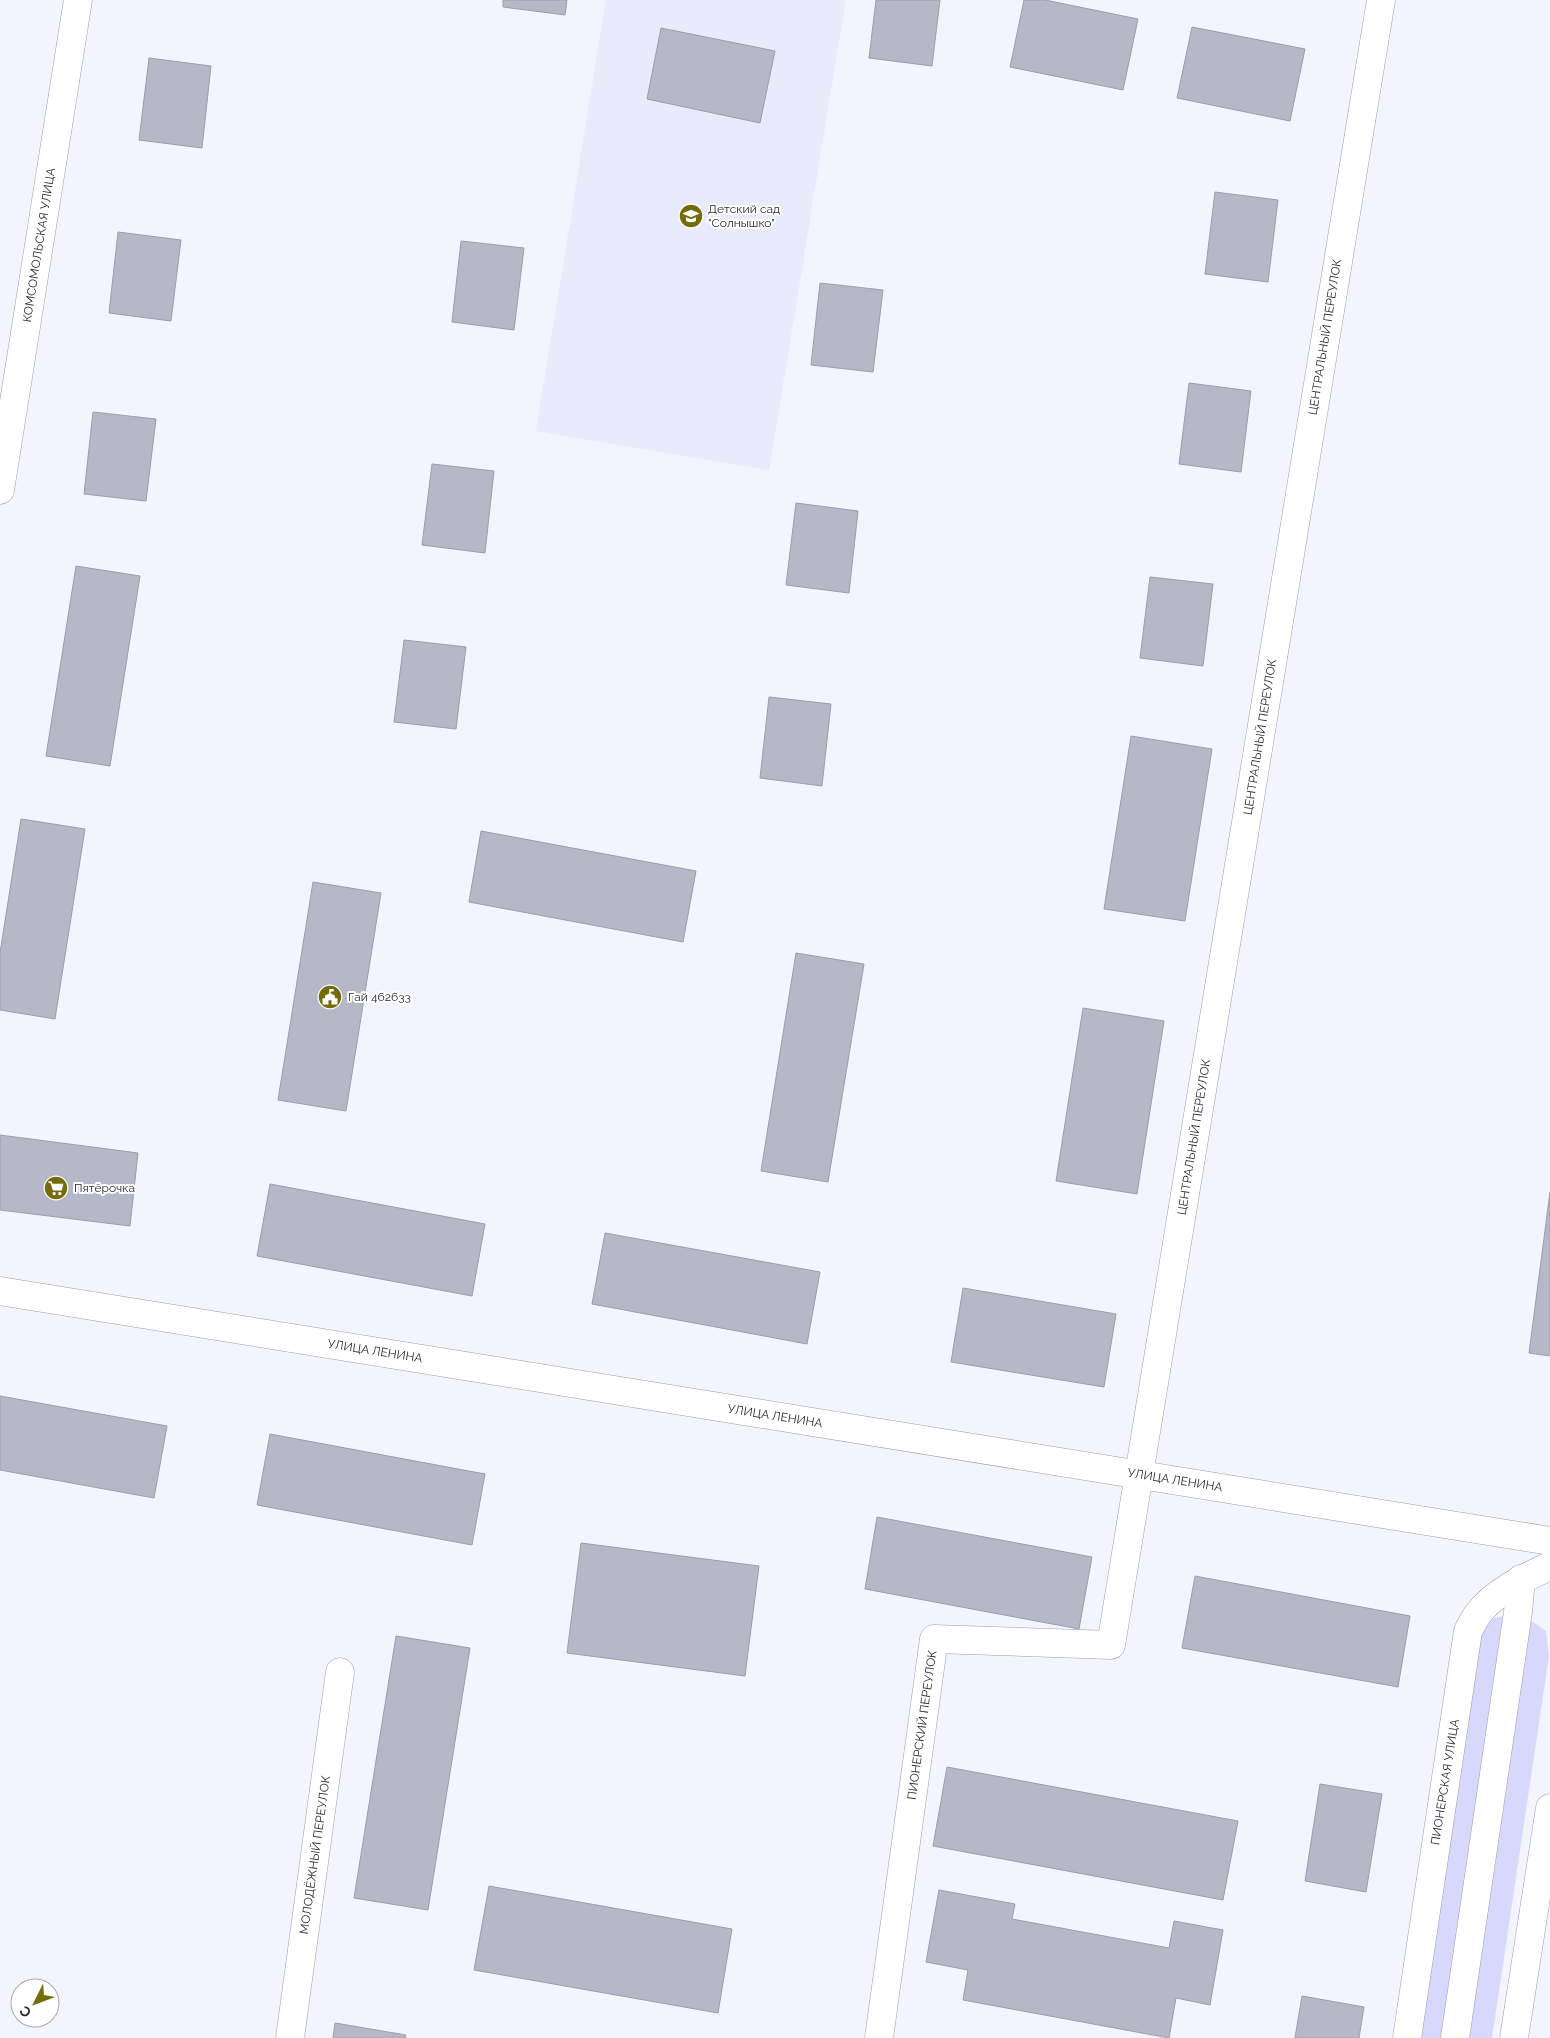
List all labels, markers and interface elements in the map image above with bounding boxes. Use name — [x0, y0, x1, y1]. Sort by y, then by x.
street label: КОМСОМОЛЬСКАЯ УЛИЦА — [20, 167, 58, 323]
place label: Детский сад "Солнышко" — [708, 202, 780, 230]
school or university icon: Детский сад "Солнышко" — [678, 203, 704, 229]
street label: ЦЕНТРАЛЬНЫЙ ПЕРЕУЛОК — [1306, 258, 1344, 416]
street label: ЦЕНТРАЛЬНЫЙ ПЕРЕУЛОК — [1241, 658, 1279, 816]
public building icon: Гай 462633 — [317, 984, 343, 1010]
place label: Гай 462633 — [348, 990, 411, 1004]
street label: ЦЕНТРАЛЬНЫЙ ПЕРЕУЛОК — [1175, 1058, 1213, 1216]
supermarket icon: Пятёрочка — [43, 1175, 69, 1201]
place label: Пятёрочка — [74, 1181, 135, 1195]
street label: УЛИЦА ЛЕНИНА — [327, 1337, 423, 1365]
street label: УЛИЦА ЛЕНИНА — [727, 1402, 823, 1430]
street label: УЛИЦА ЛЕНИНА — [1127, 1466, 1223, 1494]
street label: ПИОНЕРСКИЙ ПЕРЕУЛОК — [905, 1649, 939, 1801]
street label: ПИОНЕРСКАЯ УЛИЦА — [1428, 1718, 1462, 1846]
street label: МОЛОДЁЖНЫЙ ПЕРЕУЛОК — [297, 1774, 333, 1935]
north arrow — [10, 1978, 60, 2028]
text: С — [16, 2002, 34, 2021]

